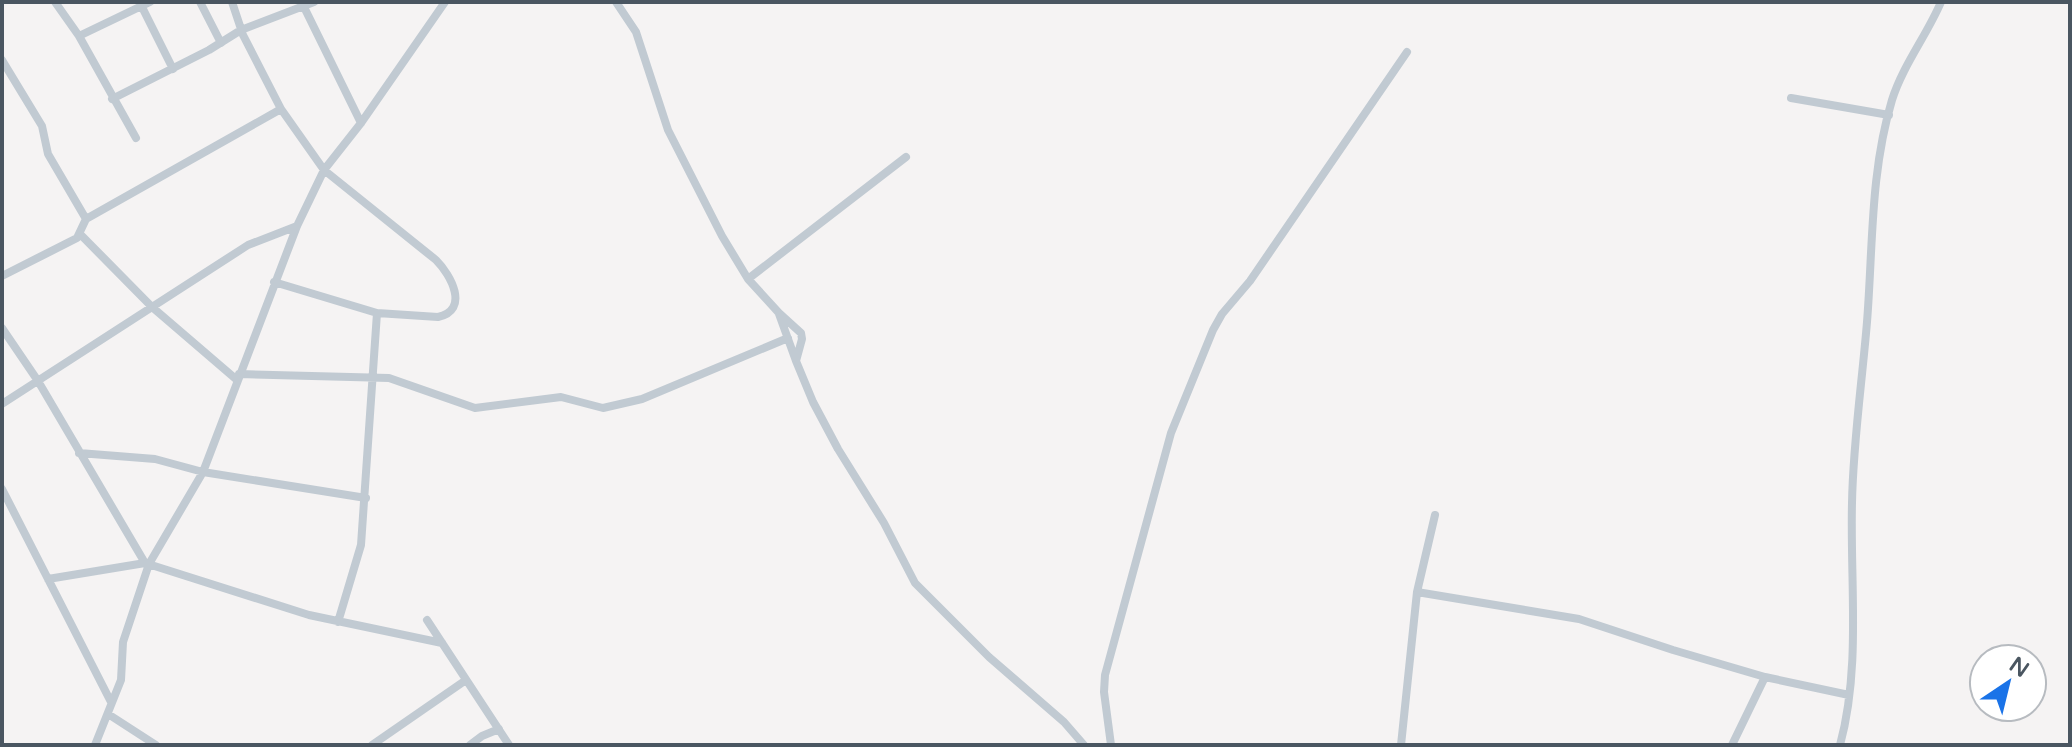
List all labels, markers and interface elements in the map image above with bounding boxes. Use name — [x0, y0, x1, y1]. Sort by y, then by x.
north arrow — [1968, 643, 2048, 723]
text: N — [2004, 652, 2034, 683]

